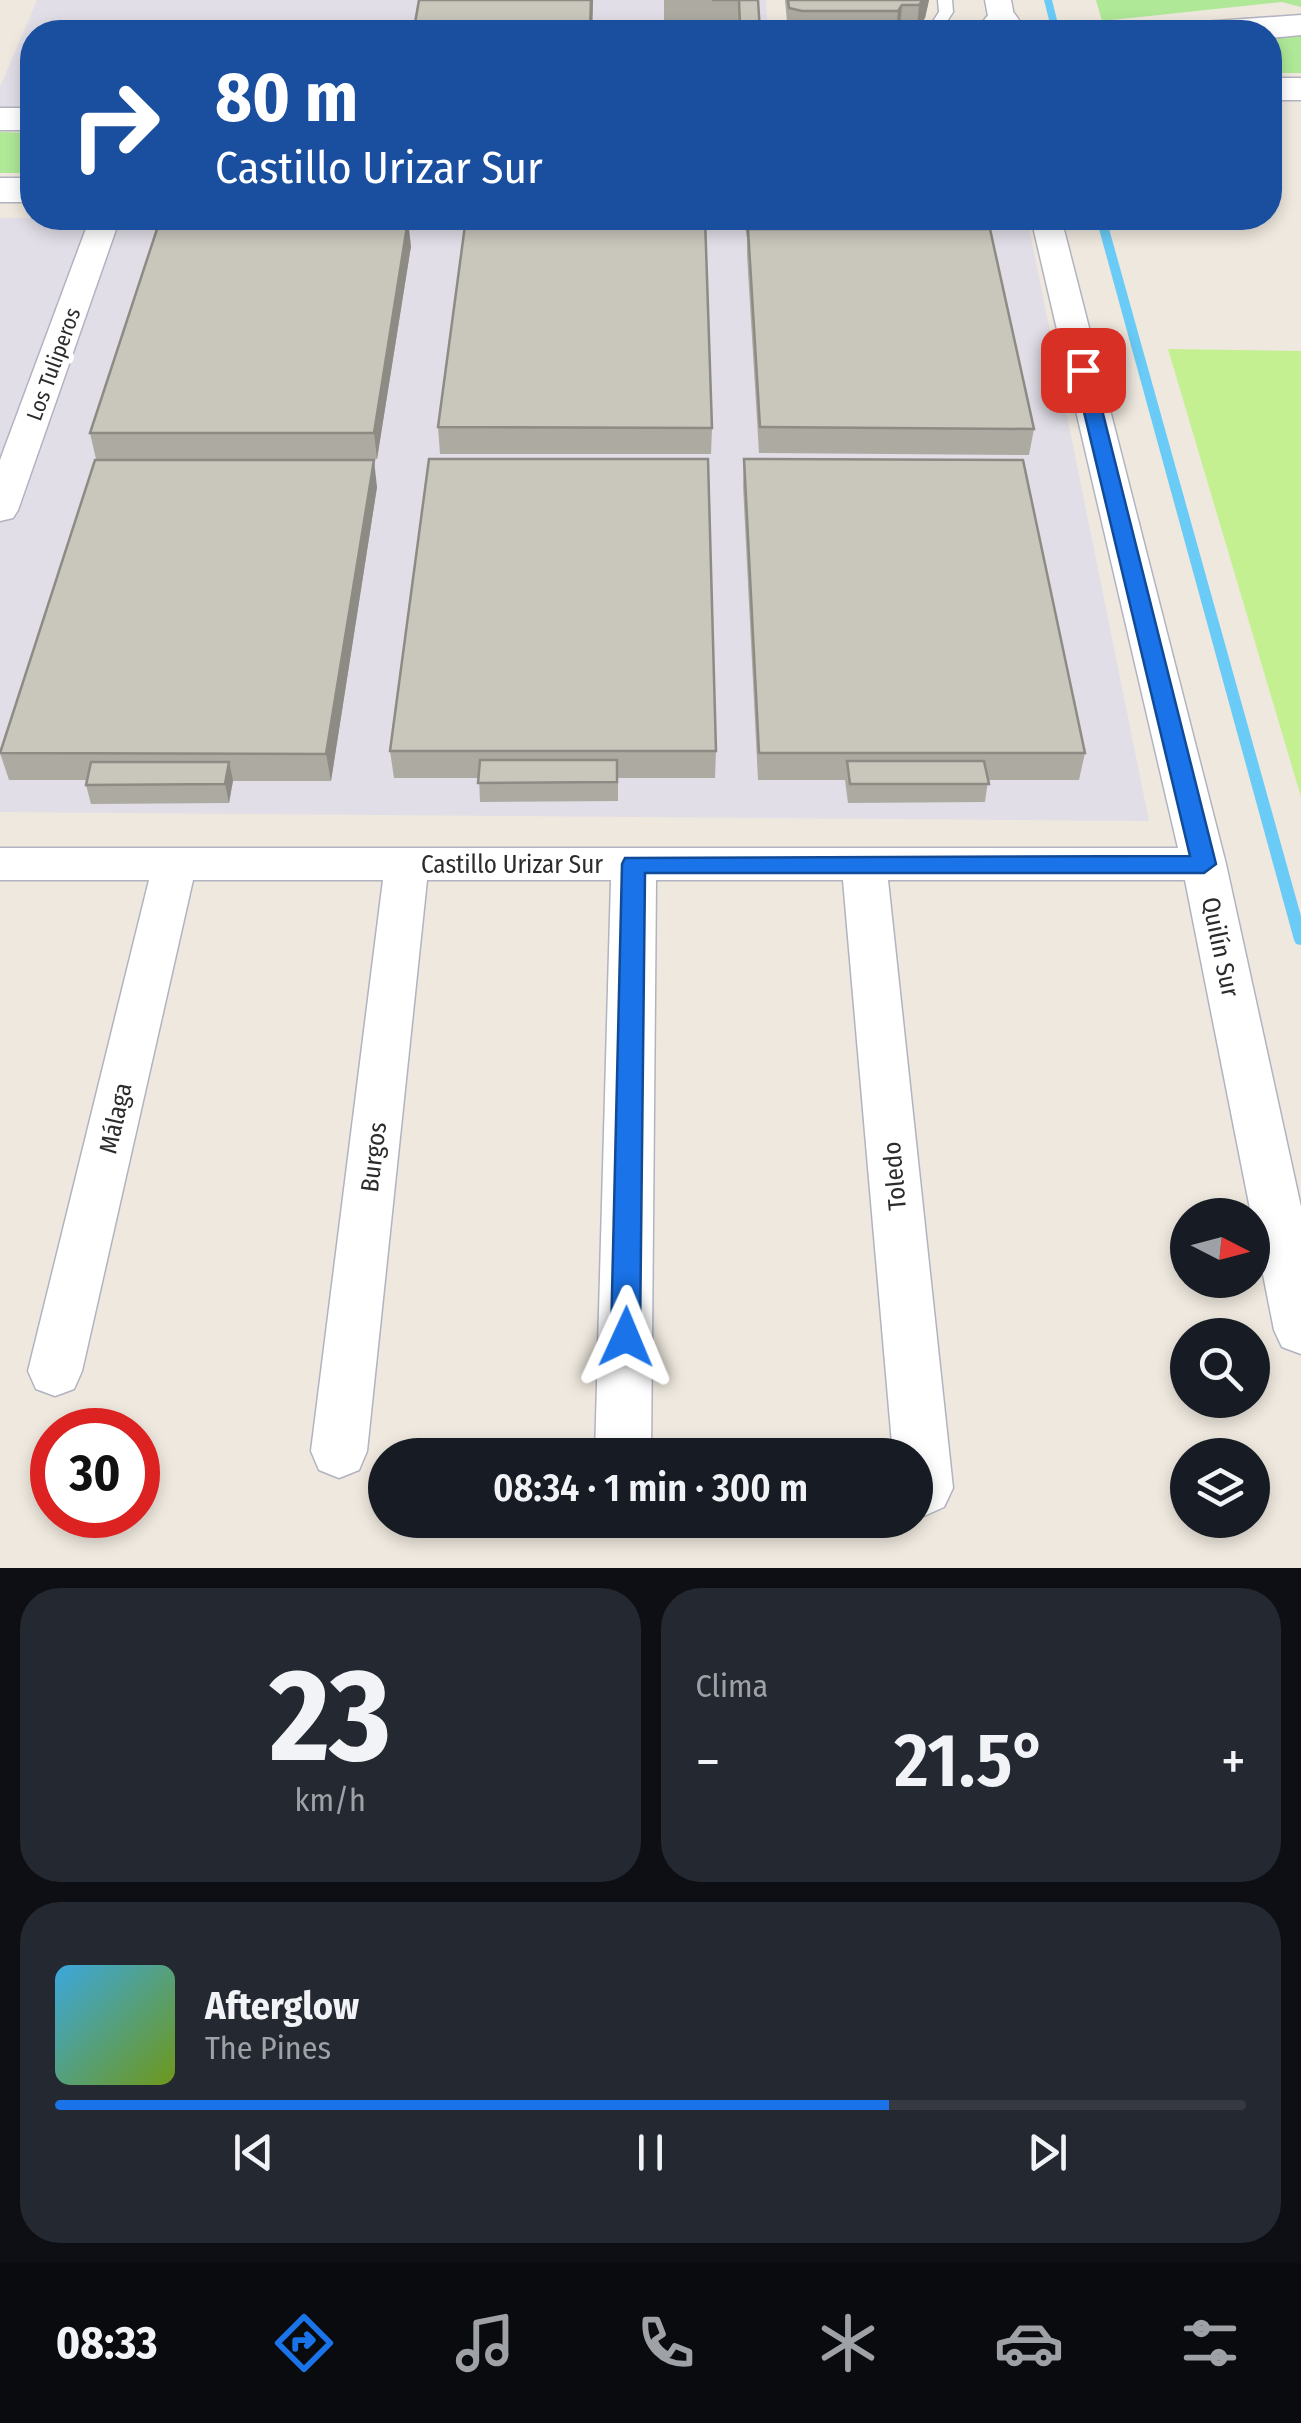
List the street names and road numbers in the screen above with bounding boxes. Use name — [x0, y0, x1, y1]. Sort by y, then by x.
street label: Los Tuliperos — [21, 304, 86, 424]
street label: Castillo Urizar Sur — [421, 850, 603, 880]
street label: Quilín Sur — [1195, 895, 1245, 1000]
street label: Málaga — [93, 1080, 139, 1157]
street label: Burgos — [355, 1120, 393, 1194]
street label: Toledo — [877, 1140, 913, 1211]

